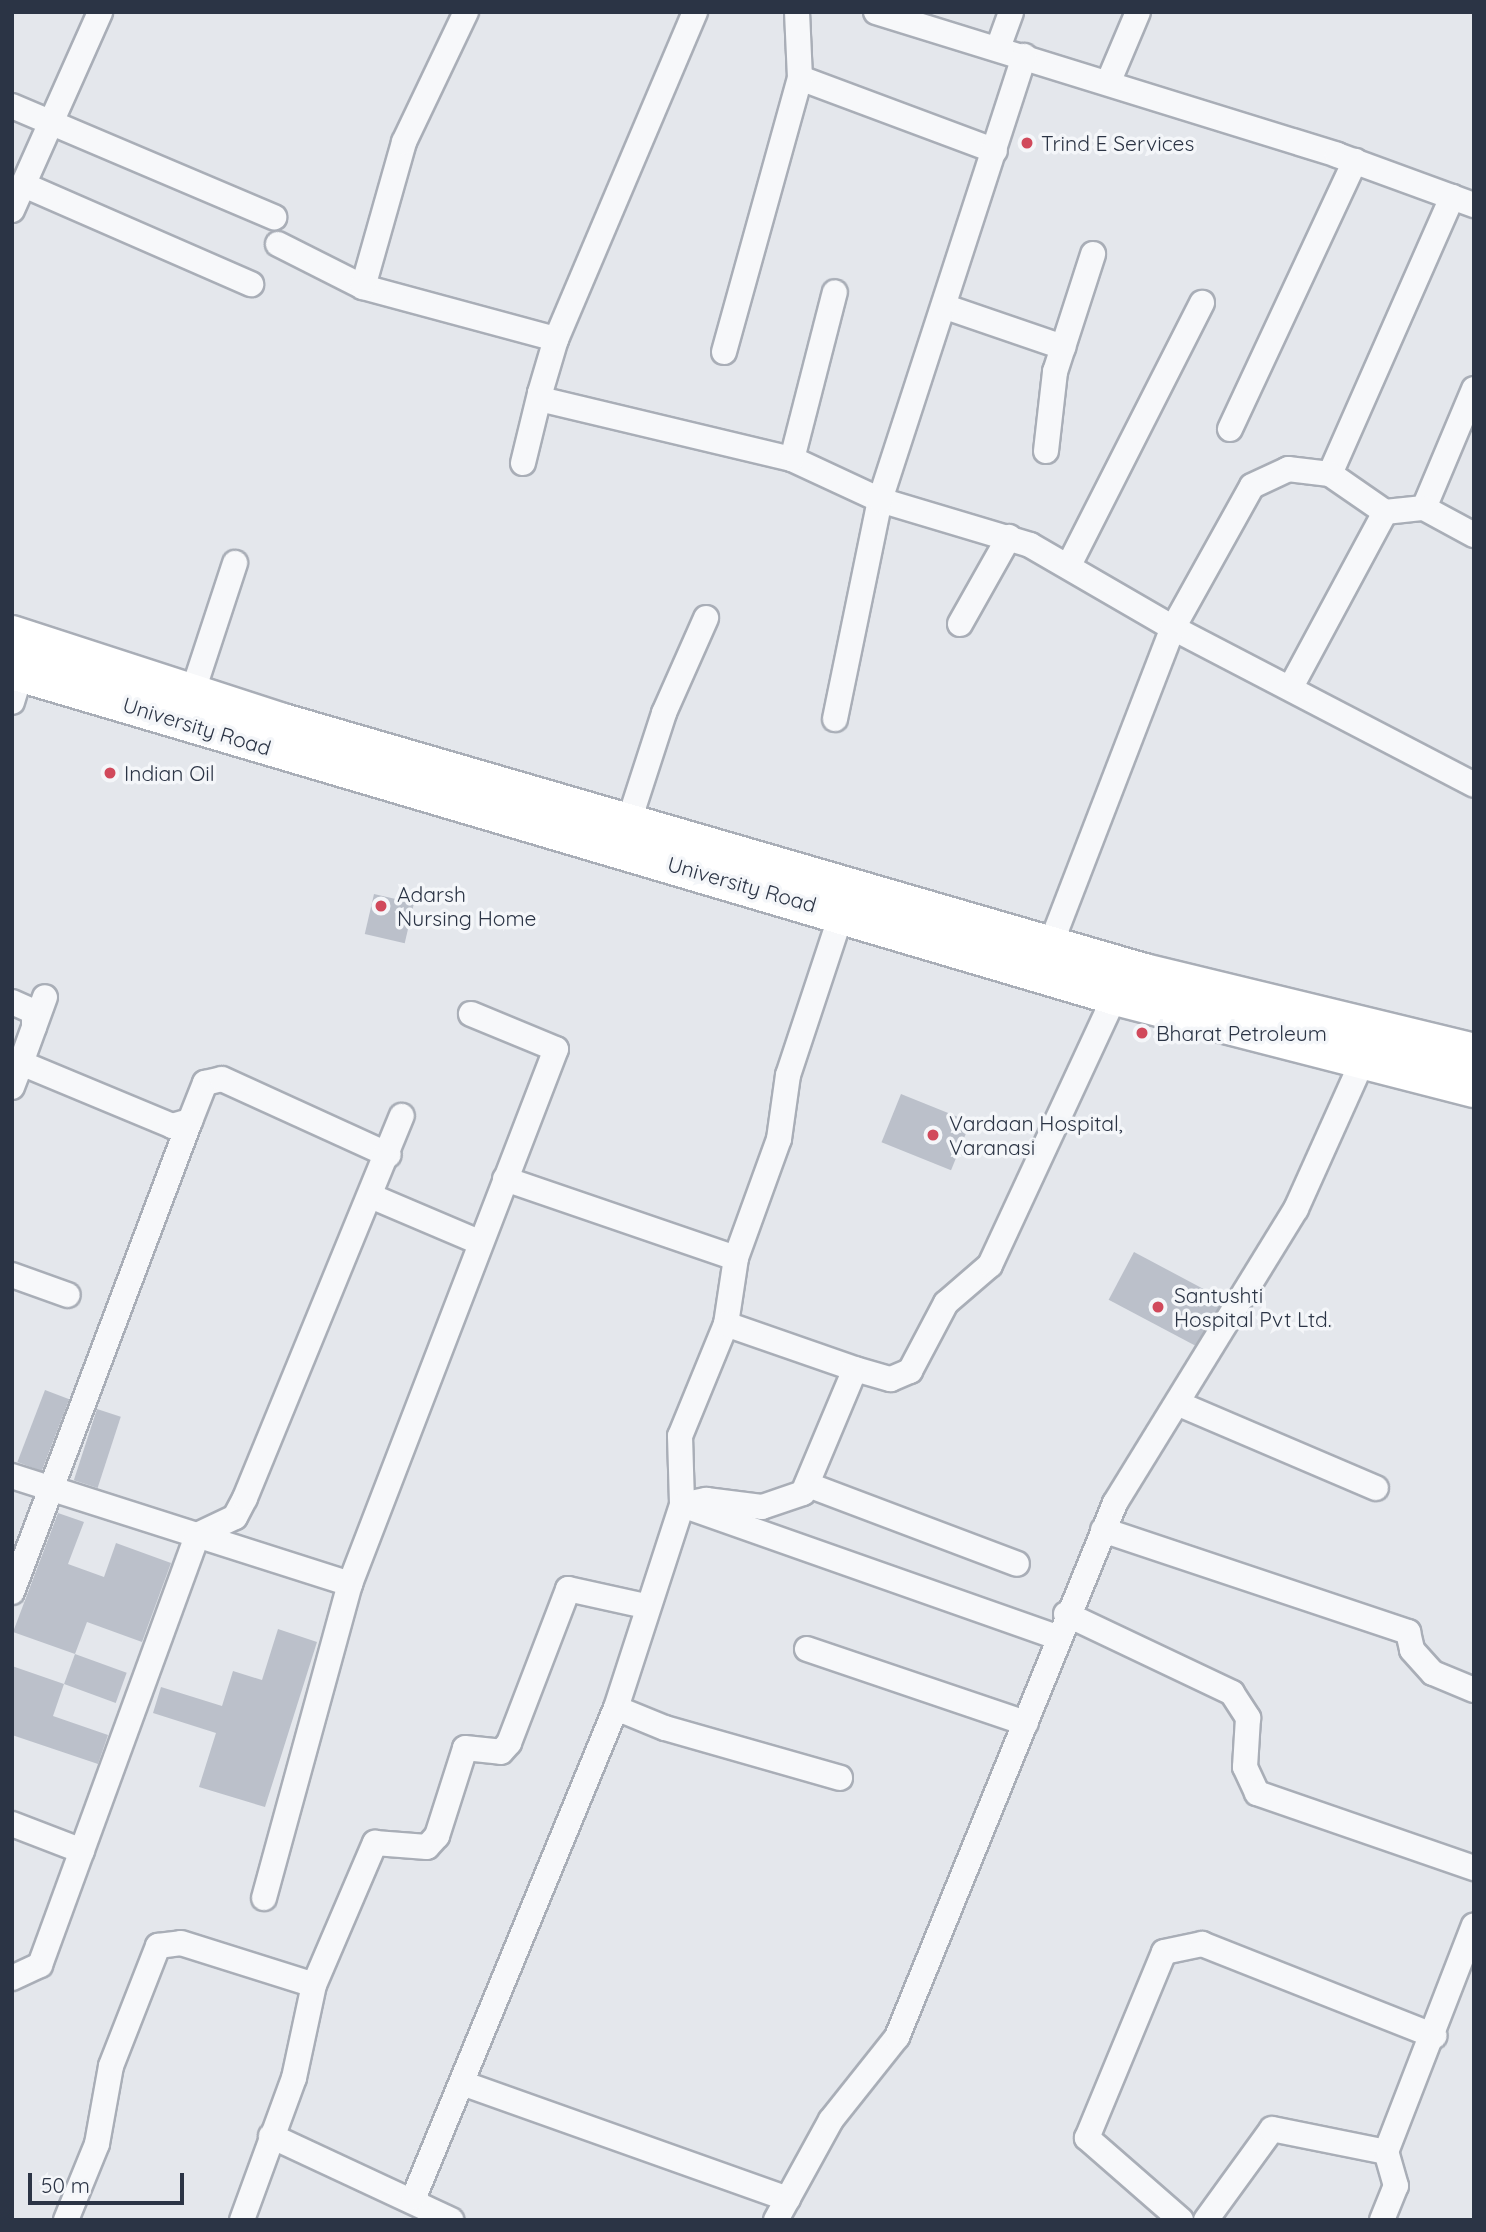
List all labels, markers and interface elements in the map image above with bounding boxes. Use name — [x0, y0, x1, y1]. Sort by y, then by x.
place label: Trind E Services — [1041, 130, 1194, 156]
marker: Trind E Services — [1019, 135, 1035, 151]
street label: University Road — [120, 691, 274, 761]
place label: Indian Oil — [124, 760, 215, 786]
marker: Indian Oil — [102, 765, 118, 781]
street label: University Road — [665, 851, 819, 917]
place label: Adarsh Nursing Home — [397, 881, 536, 931]
marker: Adarsh Nursing Home — [371, 896, 391, 916]
place label: Bharat Petroleum — [1156, 1020, 1327, 1046]
marker: Bharat Petroleum — [1134, 1025, 1150, 1041]
place label: Vardaan Hospital, Varanasi — [949, 1110, 1123, 1160]
marker: Vardaan Hospital, Varanasi — [923, 1125, 943, 1145]
place label: Santushti Hospital Pvt Ltd. — [1174, 1282, 1332, 1332]
marker: Santushti Hospital Pvt Ltd. — [1148, 1297, 1168, 1317]
scale bar — [32, 2158, 187, 2202]
text: 50 m — [41, 2172, 90, 2198]

